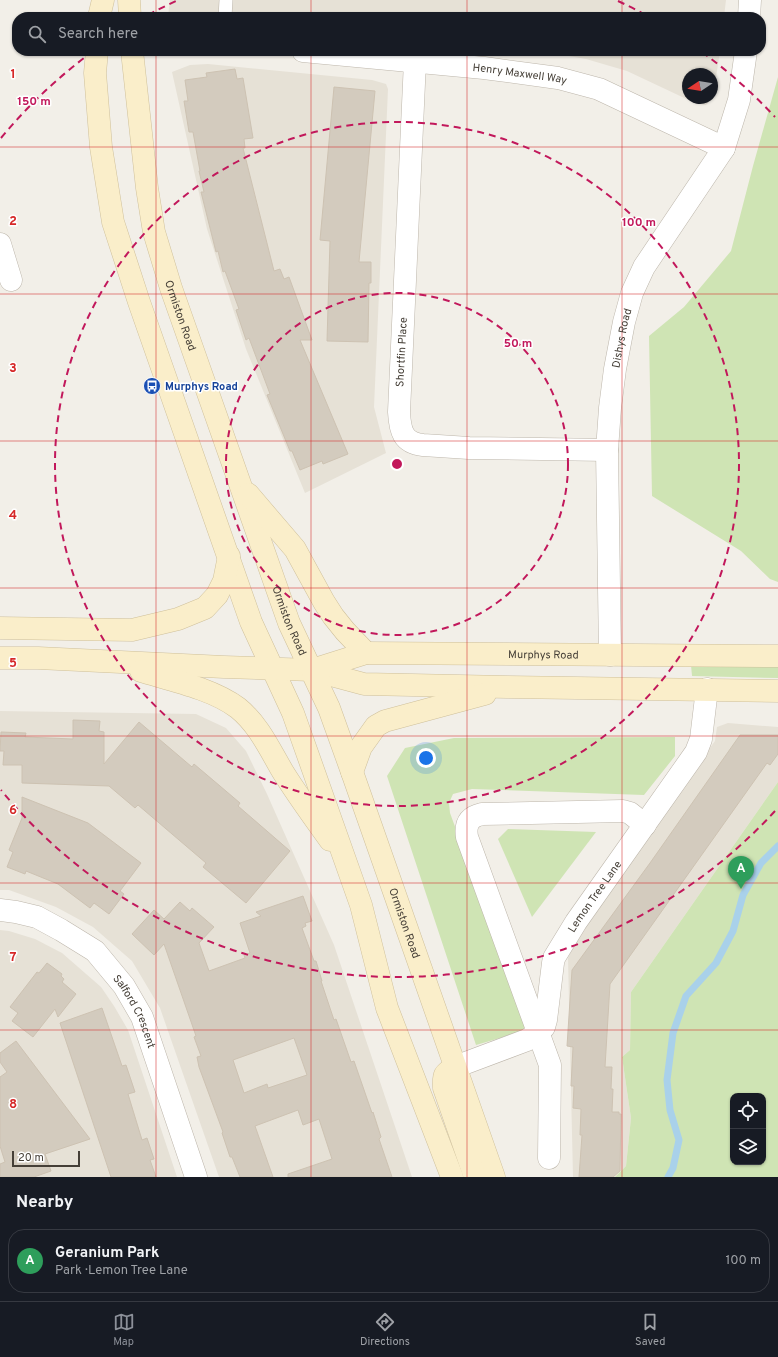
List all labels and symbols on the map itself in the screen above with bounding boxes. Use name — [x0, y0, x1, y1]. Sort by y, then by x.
street label: Henry Maxwell Way — [472, 61, 569, 88]
text: 1 — [10, 67, 16, 83]
north arrow — [682, 68, 718, 104]
text: 150 m — [17, 94, 51, 110]
text: 2 — [9, 214, 17, 230]
text: 100 m — [622, 215, 656, 231]
street label: Ormiston Road — [161, 279, 199, 353]
street label: Dishys Road — [609, 307, 635, 369]
street label: Shortfin Place — [393, 317, 411, 387]
text: 50 m — [504, 336, 532, 352]
text: 3 — [9, 361, 17, 377]
bus stop icon: Murphys Road — [142, 376, 162, 396]
place label: Murphys Road — [165, 380, 238, 394]
centre of rings — [390, 457, 404, 471]
text: 4 — [9, 508, 17, 524]
street label: Ormiston Road — [268, 584, 309, 658]
street label: Murphys Road — [508, 648, 579, 663]
text: 5 — [9, 656, 17, 672]
your location — [416, 748, 436, 768]
text: 6 — [9, 803, 17, 819]
pin: A — [728, 856, 754, 889]
street label: Lemon Tree Lane — [565, 858, 625, 935]
street label: Ormiston Road — [385, 886, 423, 961]
text: 7 — [10, 950, 17, 966]
street label: Salford Crescent — [109, 972, 158, 1050]
text: 8 — [9, 1097, 17, 1113]
scale bar — [12, 1149, 80, 1168]

